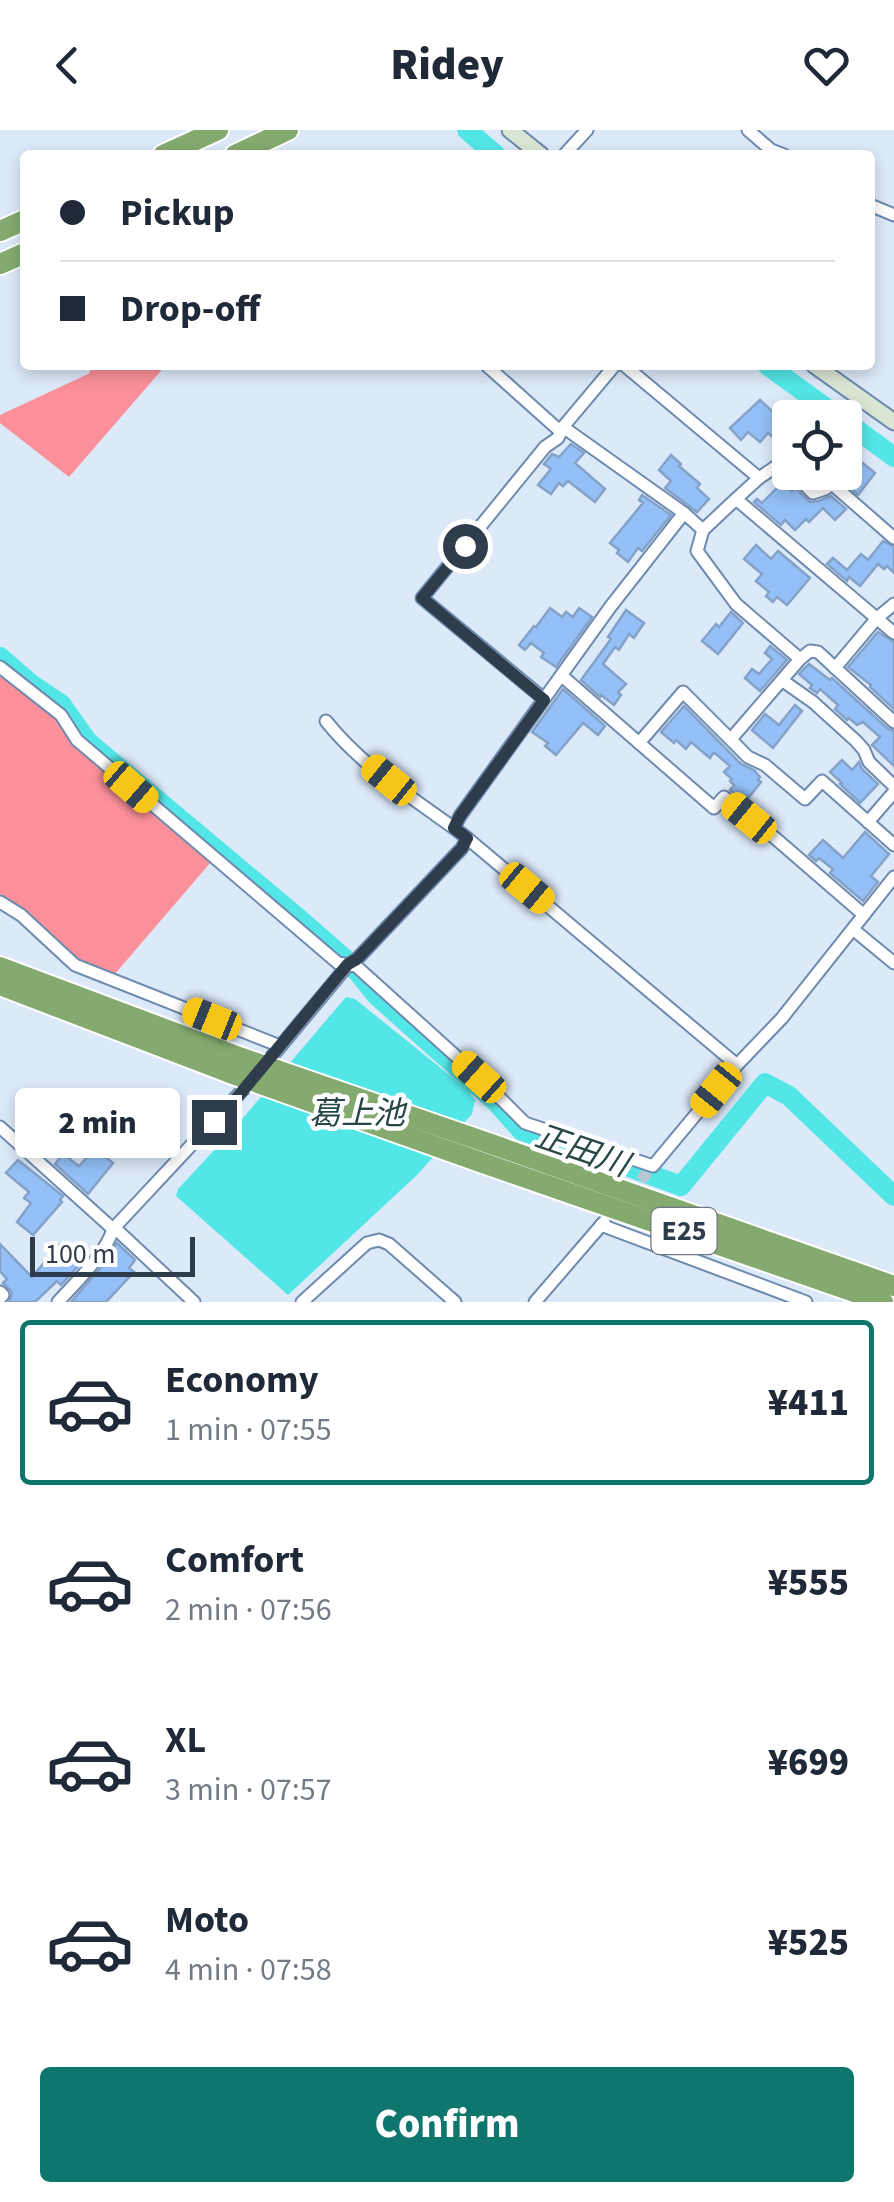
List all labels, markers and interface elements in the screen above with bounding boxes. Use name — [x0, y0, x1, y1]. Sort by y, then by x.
text: Ridey — [390, 33, 504, 97]
icon: back — [40, 38, 95, 93]
icon: heart — [799, 38, 854, 93]
text: Pickup — [120, 186, 234, 240]
text: Drop-off — [120, 282, 260, 336]
map controls — [772, 400, 862, 490]
button: locate — [772, 400, 862, 490]
route start — [443, 524, 488, 569]
car — [356, 749, 422, 811]
car — [99, 756, 163, 818]
car — [716, 787, 782, 849]
car — [494, 857, 560, 919]
car — [179, 994, 245, 1044]
car — [447, 1046, 511, 1108]
car — [685, 1057, 747, 1123]
callout: 2 min — [14, 1087, 179, 1157]
water label: 葛上池 — [309, 1091, 408, 1137]
text: 2 min — [58, 1100, 137, 1146]
route end — [192, 1100, 237, 1145]
water label: 正田川 — [529, 1114, 638, 1189]
road number: E25 — [652, 1208, 716, 1254]
scale bar — [30, 1232, 195, 1276]
text: 100 m — [45, 1234, 116, 1274]
text: Economy — [165, 1353, 318, 1407]
icon: car — [45, 1358, 135, 1448]
text: ¥411 — [768, 1376, 849, 1430]
text: 1 min · 07:55 — [165, 1407, 332, 1453]
text: Comfort — [165, 1533, 304, 1587]
icon: car — [45, 1538, 135, 1628]
text: ¥555 — [768, 1556, 849, 1610]
text: 2 min · 07:56 — [165, 1587, 332, 1633]
text: XL — [165, 1713, 206, 1767]
icon: car — [45, 1718, 135, 1808]
text: ¥699 — [768, 1736, 849, 1790]
text: 3 min · 07:57 — [165, 1767, 332, 1813]
text: Moto — [165, 1893, 249, 1947]
icon: car — [45, 1898, 135, 1988]
text: ¥525 — [768, 1916, 849, 1970]
text: 4 min · 07:58 — [165, 1947, 332, 1993]
button: Confirm — [40, 2067, 854, 2182]

